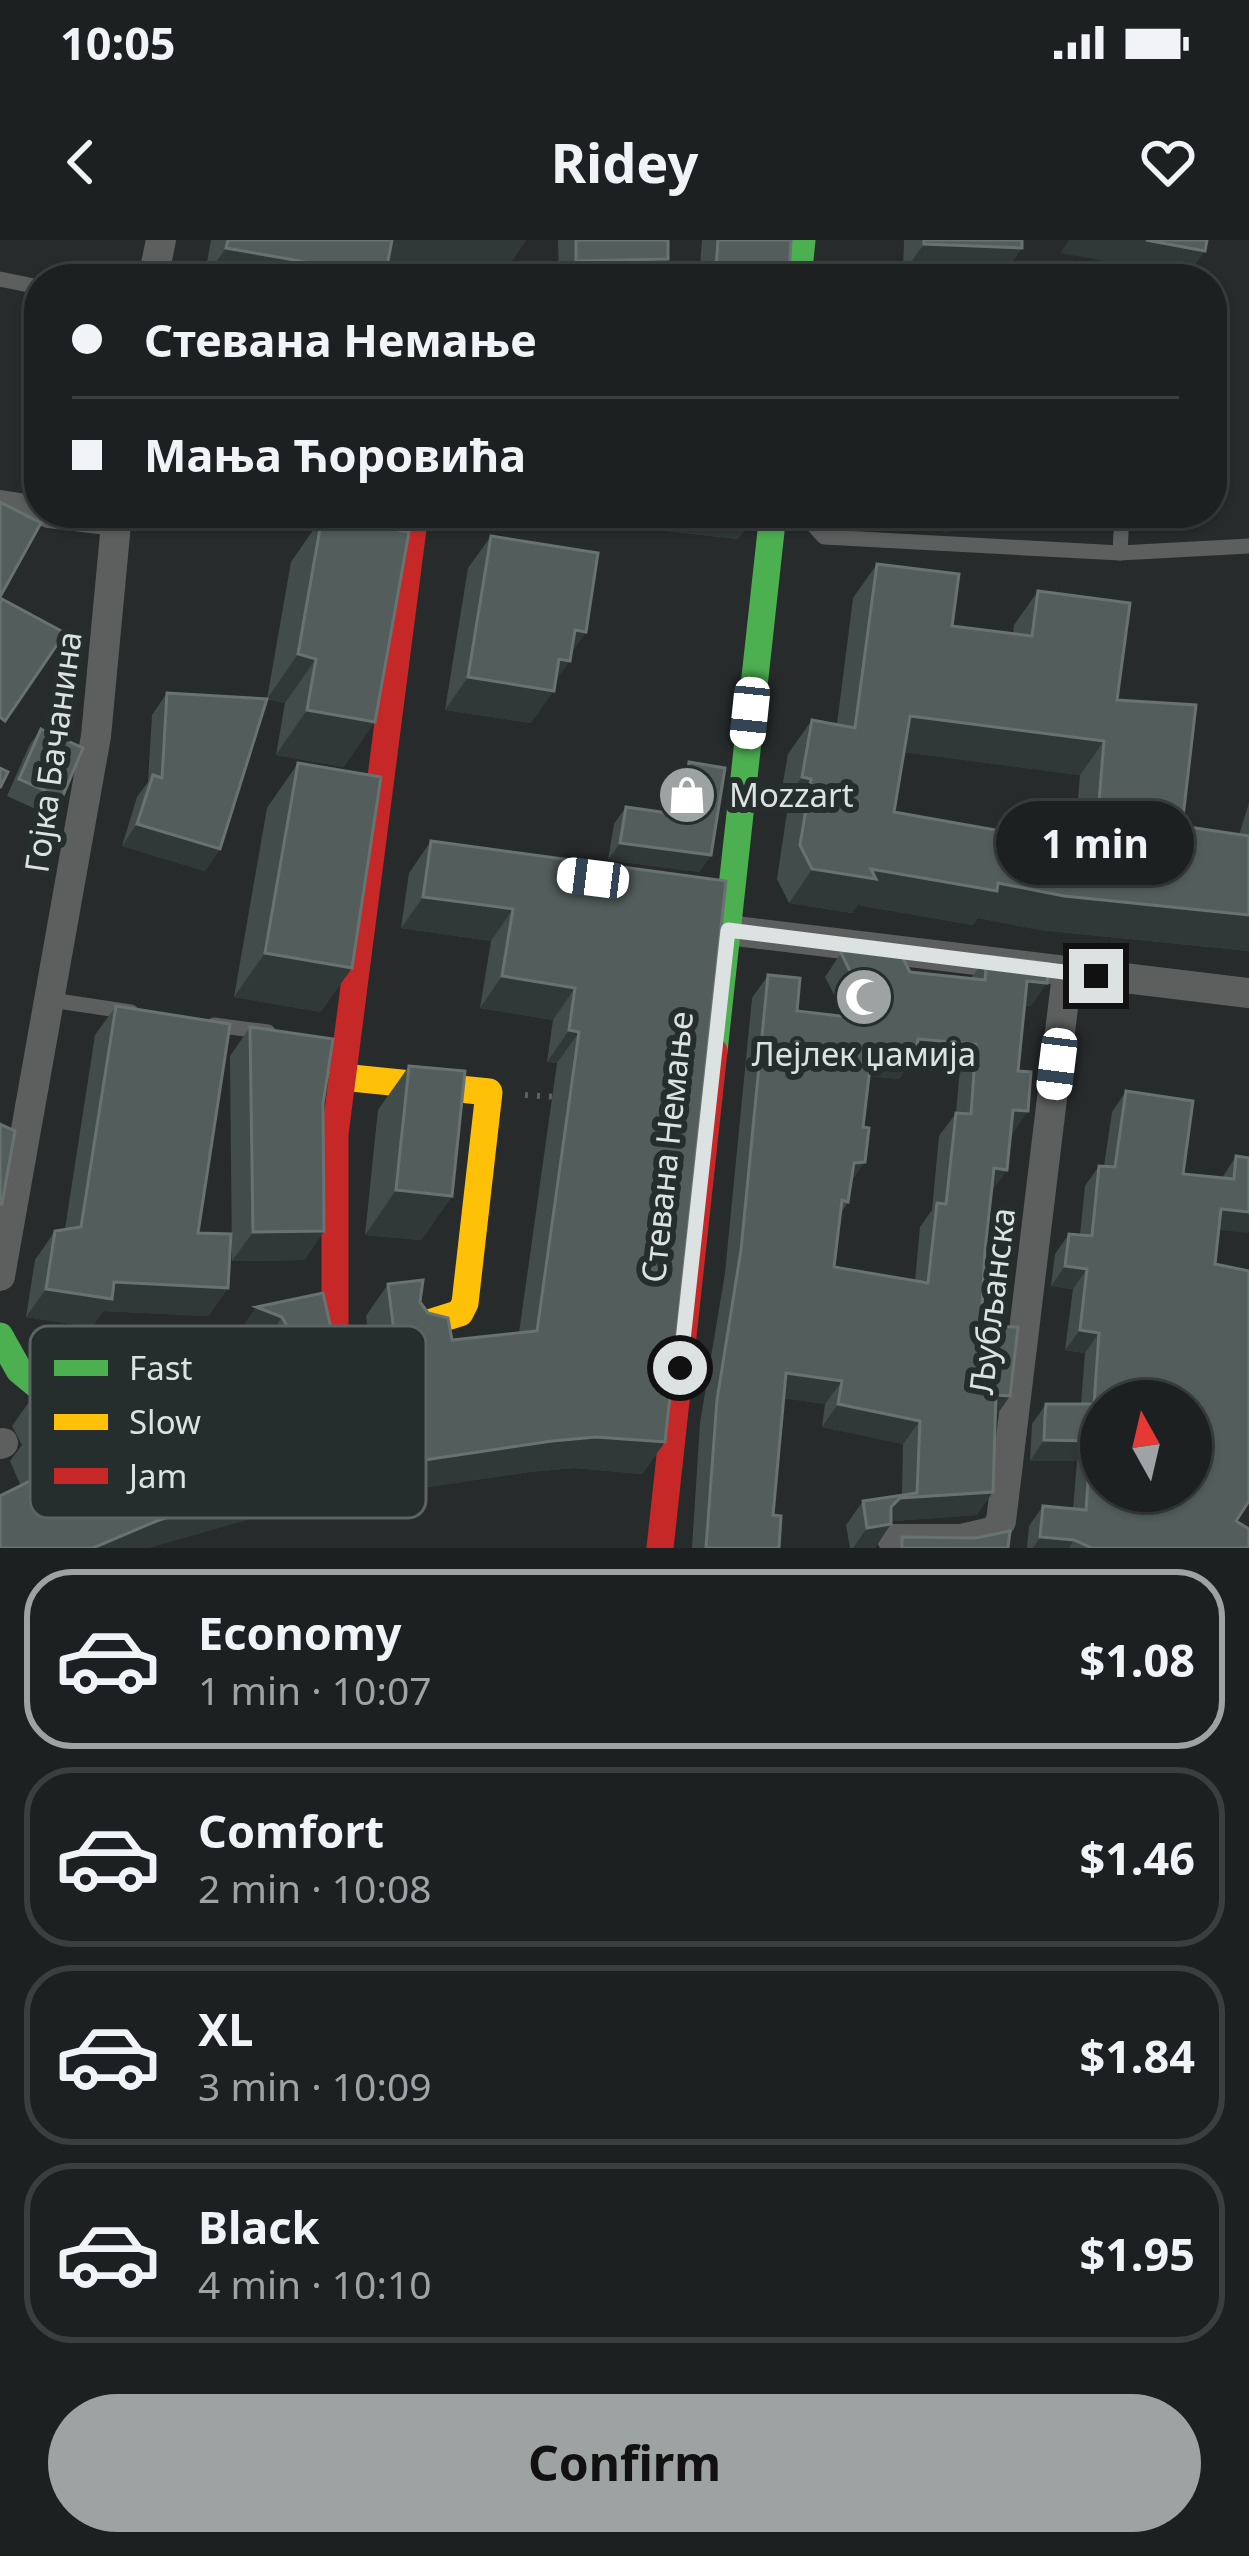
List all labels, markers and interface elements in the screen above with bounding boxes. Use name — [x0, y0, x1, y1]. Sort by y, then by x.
text: 10:05 — [60, 12, 176, 73]
text: Ridey — [551, 125, 698, 199]
icon: back — [48, 129, 114, 195]
icon: heart — [1135, 129, 1201, 195]
text: Стевана Немање — [144, 309, 537, 370]
text: Мања Ћоровића — [144, 424, 526, 485]
street label: Гојка Бачанина — [13, 628, 92, 875]
car — [728, 675, 772, 751]
shop icon: Mozzart — [656, 764, 718, 826]
place label: Mozzart — [729, 772, 854, 817]
callout: 1 min — [997, 802, 1195, 886]
text: 1 min — [1041, 816, 1149, 869]
car — [555, 856, 631, 900]
route end — [1069, 949, 1123, 1003]
mosque icon: Лејлек џамија — [833, 966, 895, 1028]
street label: Стевана Немање — [630, 1009, 703, 1285]
car — [1035, 1026, 1079, 1102]
place label: Лејлек џамија — [752, 1031, 976, 1076]
street label: Љубљанска — [958, 1205, 1025, 1397]
legend — [30, 1326, 426, 1518]
route start — [653, 1341, 707, 1395]
text: Fast — [129, 1345, 192, 1390]
north arrow — [1080, 1380, 1212, 1512]
map controls — [1080, 1380, 1212, 1512]
text: Slow — [129, 1399, 201, 1444]
text: Jam — [126, 1453, 187, 1498]
text: Economy — [198, 1602, 402, 1663]
icon: car — [54, 1605, 162, 1713]
text: $1.08 — [1079, 1629, 1195, 1690]
text: 1 min · 10:07 — [198, 1663, 432, 1716]
text: Comfort — [198, 1800, 384, 1861]
icon: car — [54, 1803, 162, 1911]
text: $1.46 — [1079, 1827, 1195, 1888]
text: 2 min · 10:08 — [198, 1861, 432, 1914]
text: XL — [198, 1998, 253, 2059]
icon: car — [54, 2001, 162, 2109]
text: $1.84 — [1079, 2025, 1195, 2086]
text: 3 min · 10:09 — [198, 2059, 432, 2112]
text: Black — [198, 2196, 319, 2257]
icon: car — [54, 2199, 162, 2307]
text: $1.95 — [1079, 2223, 1195, 2284]
text: 4 min · 10:10 — [198, 2257, 432, 2310]
button: Confirm — [48, 2394, 1201, 2532]

